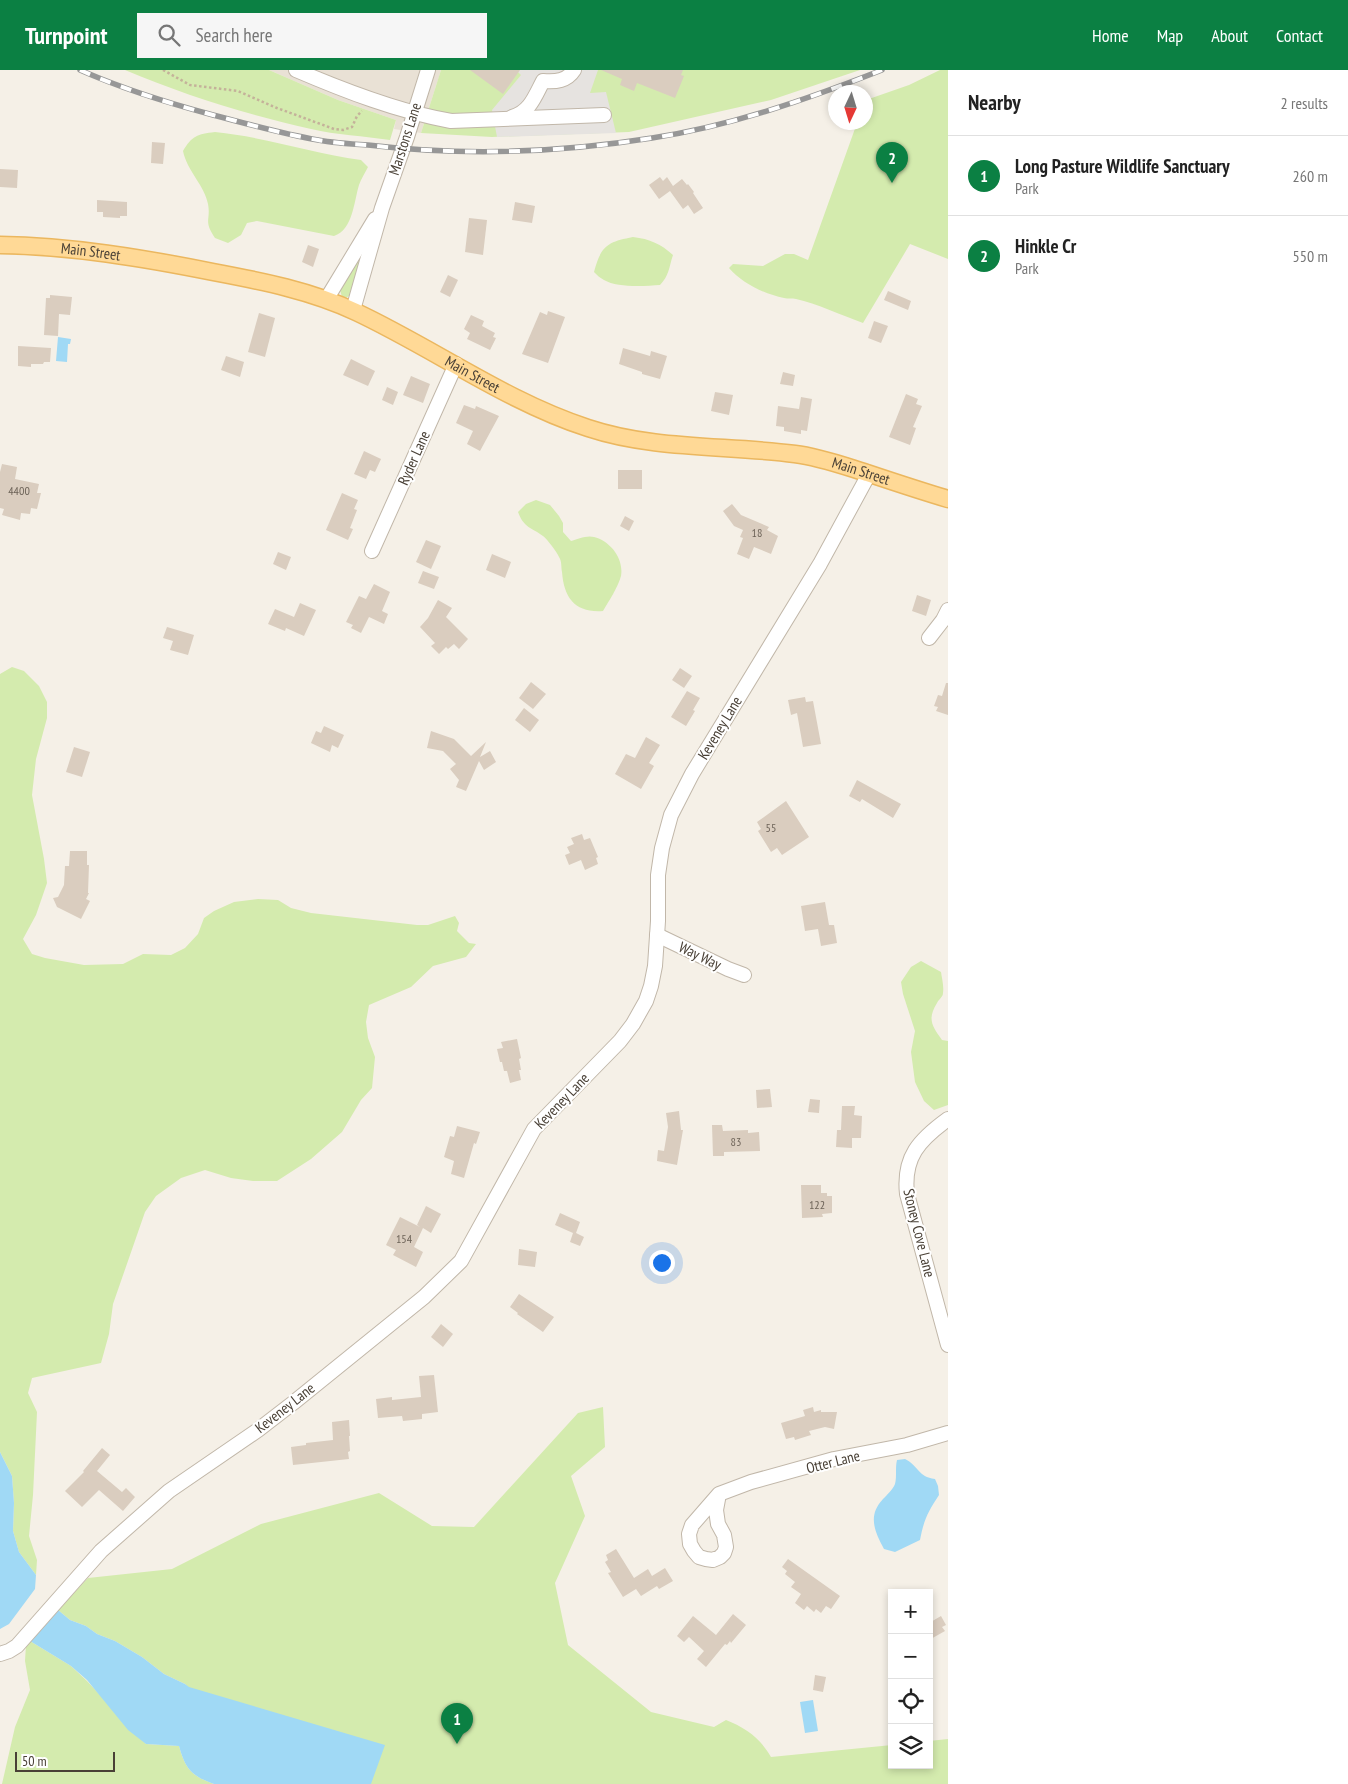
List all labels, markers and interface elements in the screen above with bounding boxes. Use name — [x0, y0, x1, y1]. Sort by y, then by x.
search box — [137, 13, 487, 58]
text: Turnpoint — [25, 20, 107, 51]
icon: search — [155, 21, 183, 49]
text: Search here — [195, 23, 273, 47]
text: Home — [1092, 24, 1129, 47]
text: Map — [1157, 24, 1183, 47]
text: About — [1211, 24, 1248, 47]
text: Contact — [1276, 24, 1323, 47]
north arrow — [828, 85, 873, 130]
text: Nearby — [968, 89, 1021, 116]
text: 2 results — [1281, 93, 1328, 113]
street label: Marstons Lane — [384, 100, 425, 177]
pin: 2 — [876, 142, 908, 183]
text: Long Pasture Wildlife Sanctuary — [1015, 154, 1230, 178]
text: 1 — [980, 166, 988, 186]
text: 260 m — [1293, 166, 1328, 186]
text: Park — [1015, 178, 1039, 198]
text: Hinkle Cr — [1015, 234, 1076, 258]
street label: Main Street — [60, 238, 122, 264]
text: 2 — [980, 246, 988, 266]
text: 550 m — [1293, 246, 1328, 266]
text: Park — [1015, 258, 1039, 278]
street label: Main Street — [442, 351, 503, 397]
street label: Ryder Lane — [393, 428, 434, 488]
street label: Main Street — [830, 453, 892, 489]
house number: 4400 — [8, 483, 30, 498]
house number: 18 — [752, 525, 762, 540]
street label: Keveney Lane — [693, 693, 746, 763]
house number: 55 — [766, 820, 776, 835]
street label: Way Way — [676, 937, 725, 974]
street label: Keveney Lane — [530, 1069, 593, 1133]
house number: 83 — [731, 1134, 741, 1149]
street label: Stoney Cove Lane — [899, 1187, 940, 1279]
house number: 122 — [809, 1197, 825, 1212]
house number: 154 — [396, 1231, 413, 1246]
your location — [649, 1250, 675, 1276]
street label: Keveney Lane — [251, 1378, 318, 1437]
street label: Otter Lane — [804, 1446, 862, 1477]
map controls — [888, 1589, 933, 1769]
button: + — [888, 1589, 933, 1634]
button: − — [888, 1634, 933, 1679]
button: locate — [888, 1679, 933, 1724]
pin: 1 — [441, 1703, 473, 1744]
button: layers — [888, 1724, 933, 1769]
scale bar — [15, 1749, 115, 1772]
text: 50 m — [22, 1752, 47, 1770]

